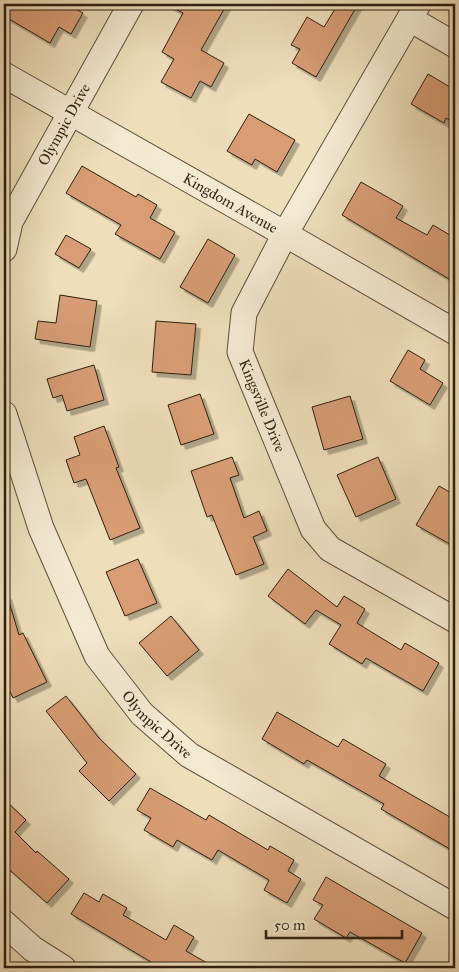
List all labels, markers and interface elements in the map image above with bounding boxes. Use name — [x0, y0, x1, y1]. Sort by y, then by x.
street label: Olympic Drive — [34, 81, 94, 169]
street label: Kingdom Avenue — [180, 169, 281, 237]
street label: Kingsville Drive — [235, 356, 289, 455]
street label: Olympic Drive — [118, 687, 196, 762]
scale bar — [266, 907, 403, 939]
text: 50 m — [274, 916, 306, 934]

